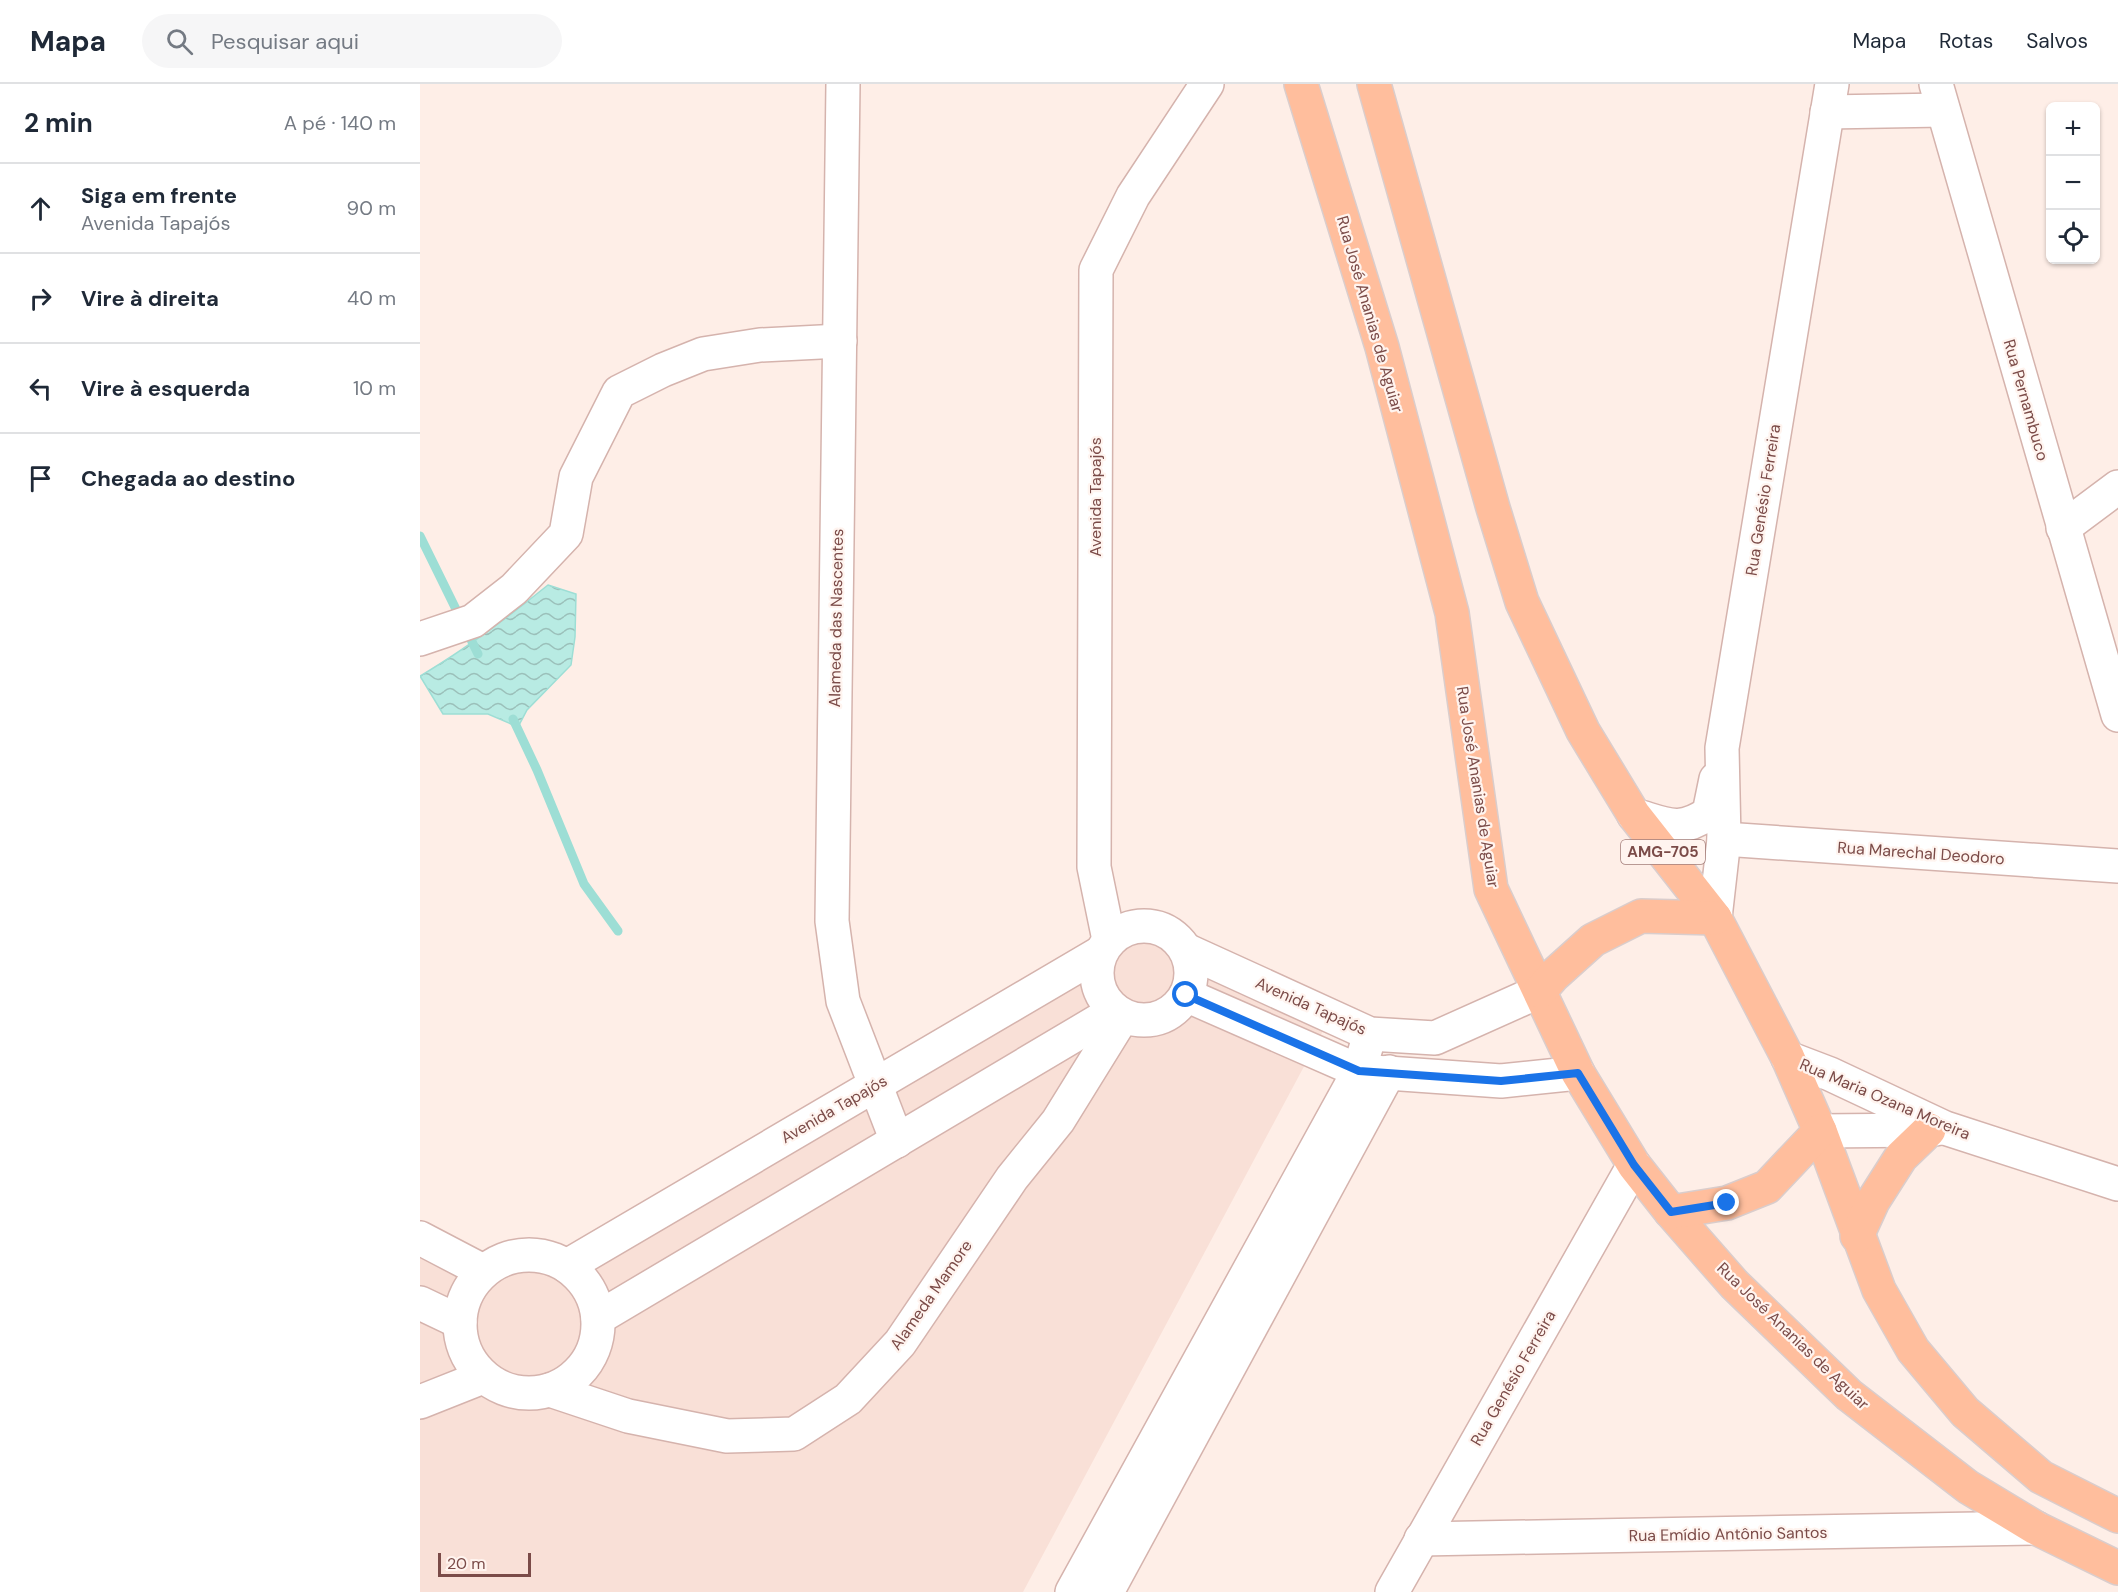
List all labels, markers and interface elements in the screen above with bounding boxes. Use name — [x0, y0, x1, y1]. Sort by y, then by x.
search box — [142, 14, 562, 68]
text: Mapa — [30, 23, 106, 60]
icon: search — [163, 25, 196, 58]
text: Pesquisar aqui — [211, 27, 359, 56]
text: Mapa — [1852, 27, 1906, 55]
text: Rotas — [1939, 27, 1993, 55]
text: Salvos — [2026, 27, 2088, 55]
map controls — [2046, 102, 2100, 264]
button: + — [2046, 102, 2100, 156]
text: 2 min — [24, 106, 93, 140]
text: A pé · 140 m — [284, 110, 396, 136]
button: − — [2046, 156, 2100, 210]
text: Siga em frente — [81, 181, 237, 210]
icon: ahead — [24, 192, 57, 225]
text: 90 m — [347, 195, 396, 221]
text: Avenida Tapajós — [81, 210, 230, 236]
button: locate — [2046, 210, 2100, 264]
street label: Rua José Ananias de Aguiar — [1332, 213, 1408, 415]
icon: right — [24, 282, 57, 315]
text: Vire à direita — [81, 284, 219, 313]
text: 40 m — [347, 285, 396, 311]
street label: Rua Pernambuco — [1999, 337, 2053, 463]
icon: left — [24, 372, 57, 405]
text: Vire à esquerda — [81, 374, 250, 403]
text: 10 m — [353, 375, 396, 401]
street label: Rua Genésio Ferreira — [1741, 423, 1785, 577]
street label: Avenida Tapajós — [1085, 437, 1106, 557]
icon: arrive — [24, 462, 57, 495]
text: Chegada ao destino — [81, 464, 295, 493]
street label: Alameda das Nascentes — [824, 529, 848, 707]
street label: Rua José Ananias de Aguiar — [1452, 685, 1504, 889]
street label: Rua Marechal Deodoro — [1837, 837, 2005, 869]
road number: AMG-705 — [1621, 840, 1705, 864]
street label: Avenida Tapajós — [1252, 972, 1370, 1040]
route start — [1172, 981, 1198, 1007]
street label: Rua Maria Ozana Moreira — [1797, 1054, 1973, 1144]
street label: Avenida Tapajós — [777, 1070, 891, 1148]
route end — [1713, 1189, 1739, 1215]
street label: Alameda Mamore — [885, 1236, 977, 1354]
street label: Rua José Ananias de Aguiar — [1712, 1258, 1874, 1414]
street label: Rua Genésio Ferreira — [1466, 1306, 1560, 1450]
street label: Rua Emídio Antônio Santos — [1628, 1522, 1828, 1546]
scale bar — [438, 1550, 531, 1578]
text: 20 m — [447, 1553, 486, 1574]

